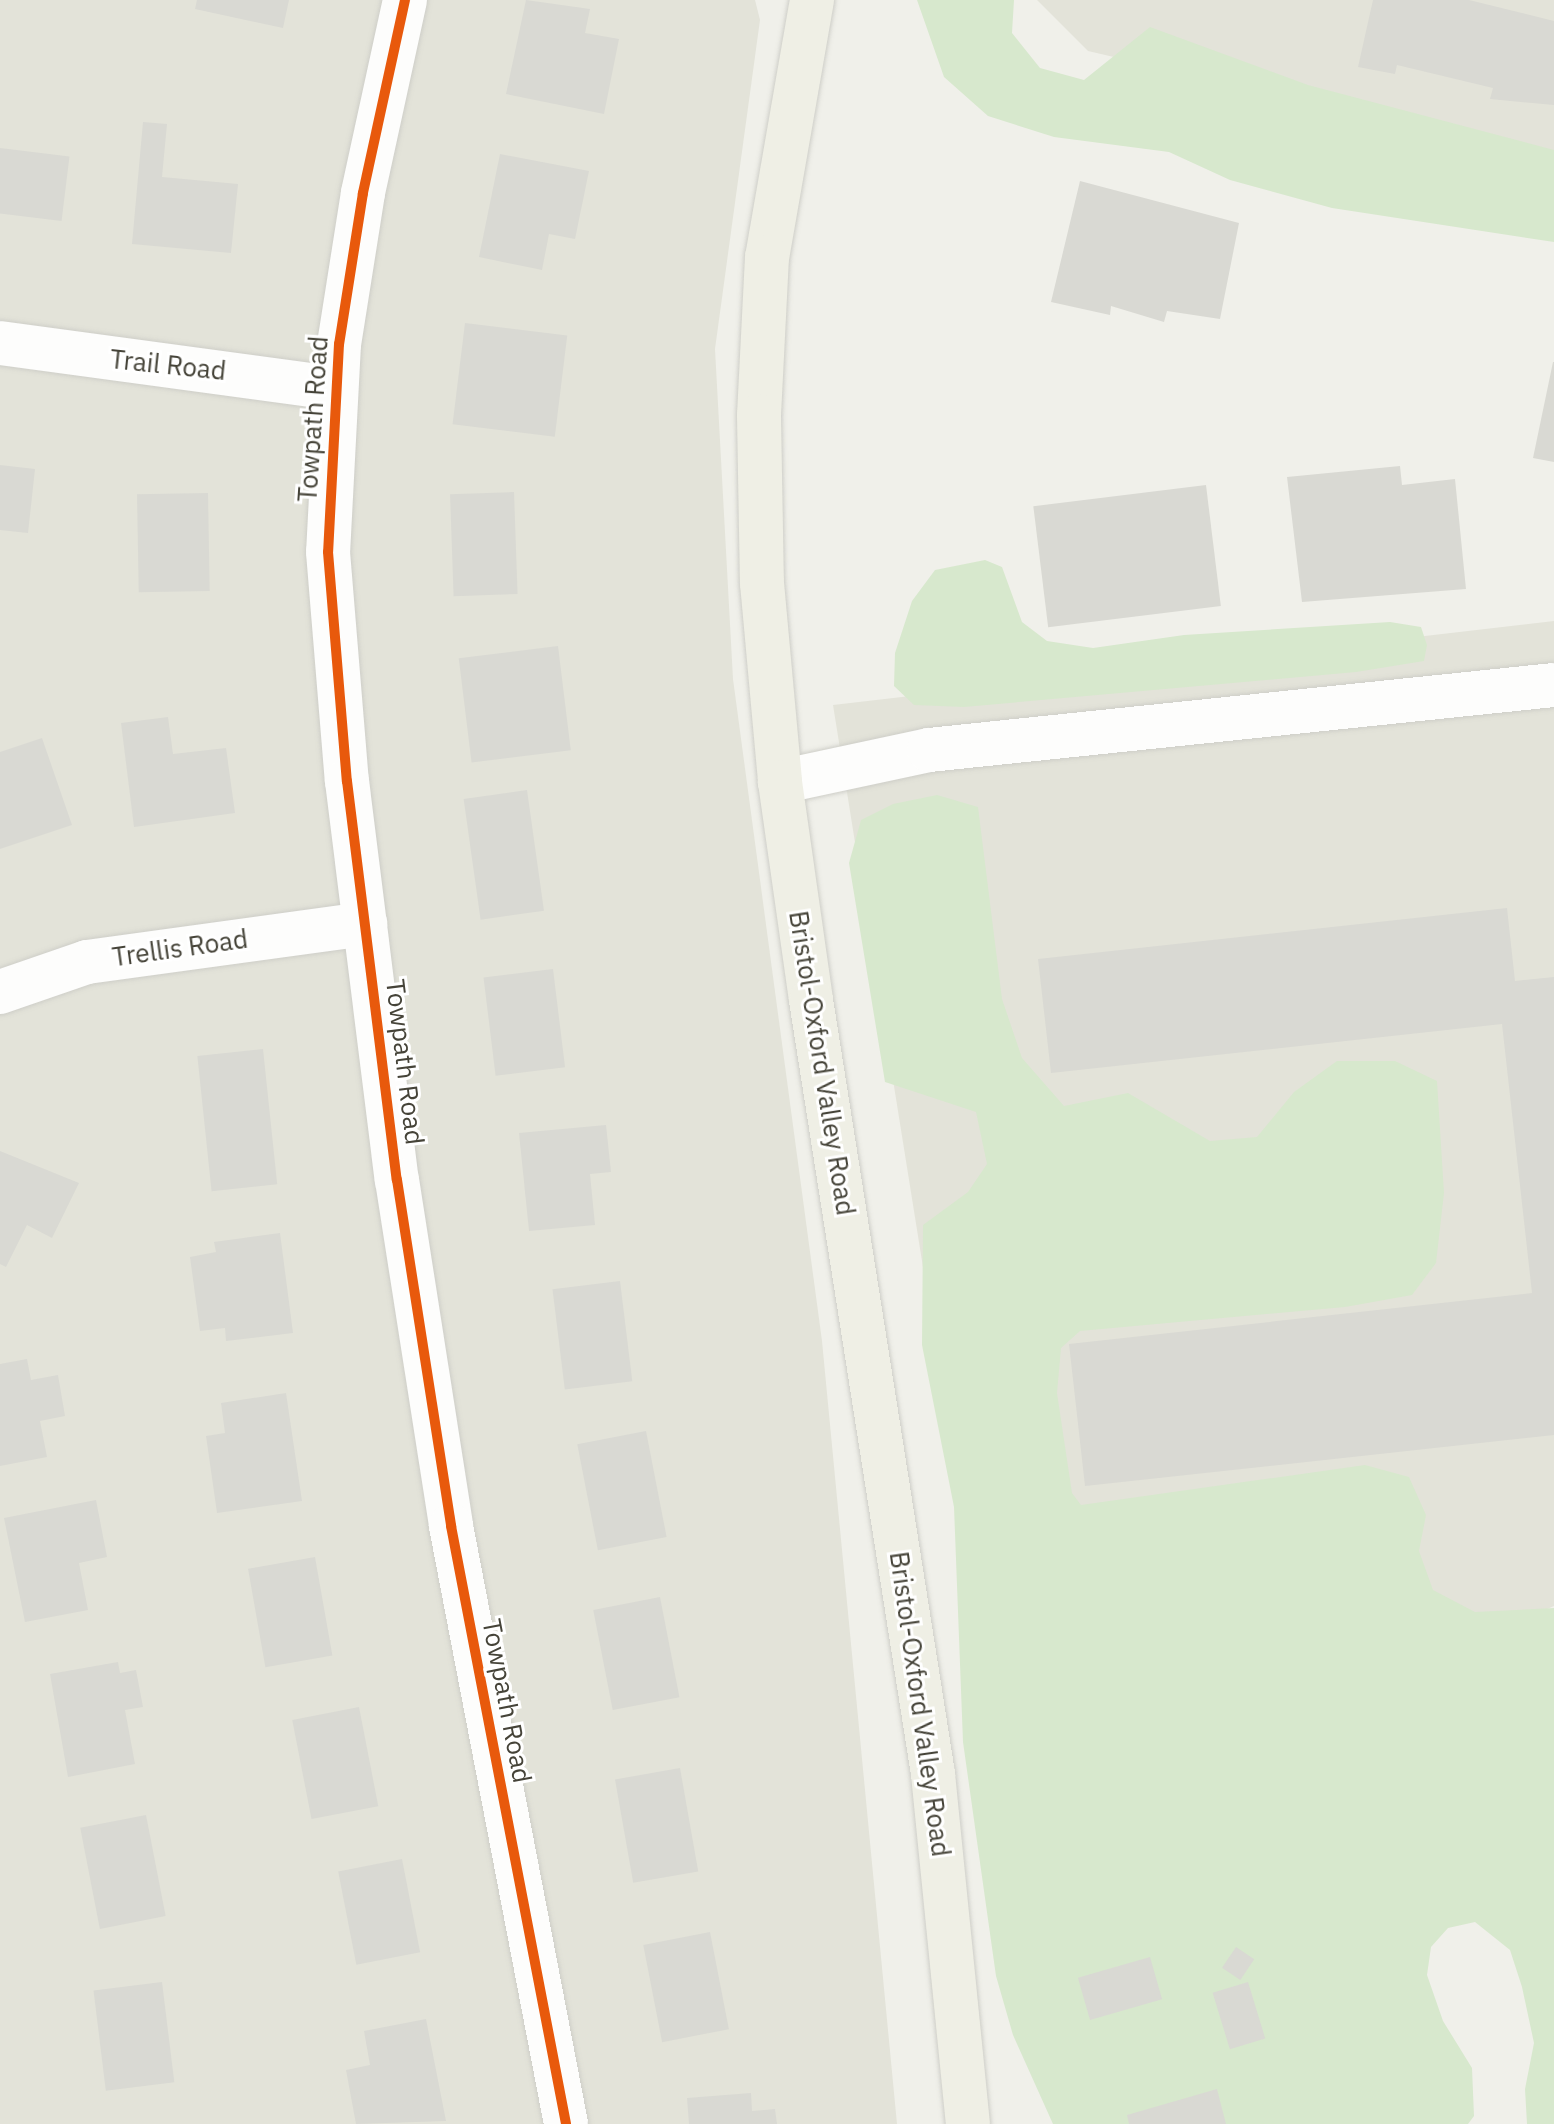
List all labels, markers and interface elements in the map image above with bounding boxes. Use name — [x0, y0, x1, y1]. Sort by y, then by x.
street label: Towpath Road — [292, 335, 334, 503]
street label: Trail Road — [108, 343, 228, 387]
street label: Bristol-Oxford Valley Road — [783, 909, 861, 1217]
street label: Trellis Road — [110, 923, 250, 973]
street label: Towpath Road — [379, 978, 431, 1146]
street label: Bristol-Oxford Valley Road — [883, 1549, 957, 1859]
street label: Towpath Road — [476, 1616, 538, 1786]

